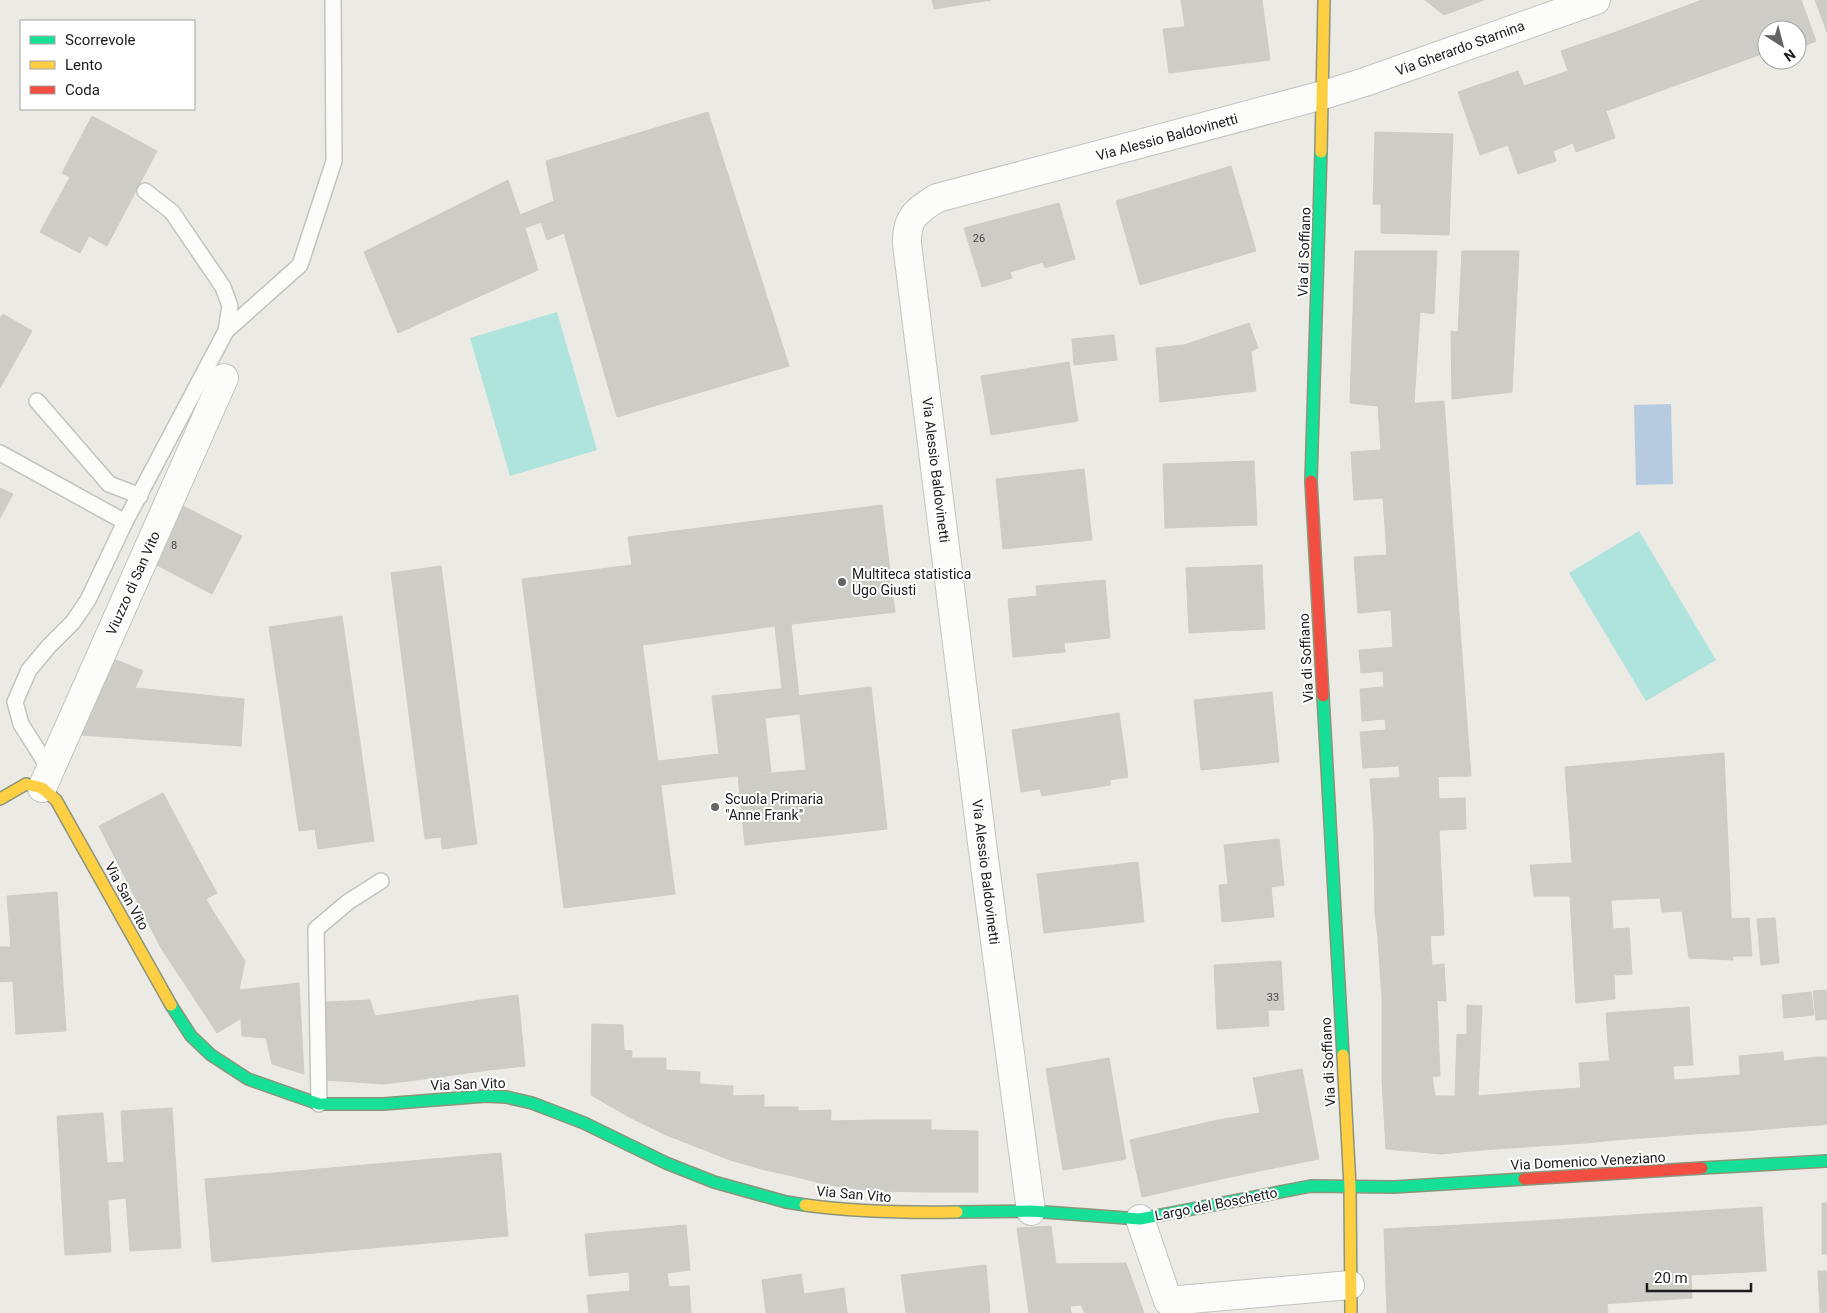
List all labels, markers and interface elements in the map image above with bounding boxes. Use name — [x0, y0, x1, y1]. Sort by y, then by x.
street label: Via Gherardo Starnina — [1393, 17, 1527, 79]
legend — [20, 20, 195, 110]
north arrow — [1757, 20, 1807, 70]
text: Scorrevole — [65, 31, 136, 49]
text: N — [1781, 46, 1798, 65]
text: Lento — [65, 56, 103, 74]
text: Coda — [65, 81, 100, 99]
street label: Via Alessio Baldovinetti — [1094, 110, 1240, 164]
street label: Via di Soffiano — [1294, 207, 1314, 297]
house number: 26 — [973, 232, 985, 245]
street label: Via Alessio Baldovinetti — [919, 397, 953, 543]
street label: Viuzzo di San Vito — [103, 529, 163, 637]
house number: 8 — [171, 539, 177, 552]
place label: Multiteca statistica Ugo Giusti — [852, 566, 971, 598]
marker: Multiteca statistica Ugo Giusti — [836, 576, 848, 588]
street label: Via di Soffiano — [1296, 613, 1316, 703]
place label: Scuola Primaria "Anne Frank" — [725, 791, 823, 823]
street label: Via Alessio Baldovinetti — [969, 799, 1003, 945]
marker: Scuola Primaria "Anne Frank" — [709, 801, 721, 813]
street label: Via San Vito — [102, 859, 152, 933]
house number: 33 — [1267, 991, 1279, 1004]
street label: Via di Soffiano — [1318, 1017, 1338, 1107]
street label: Via San Vito — [430, 1075, 506, 1093]
street label: Via Domenico Veneziano — [1510, 1149, 1666, 1173]
street label: Via San Vito — [816, 1183, 892, 1205]
street label: Largo del Boschetto — [1153, 1184, 1279, 1224]
scale bar — [1647, 1260, 1751, 1292]
text: 20 m — [1654, 1269, 1688, 1287]

